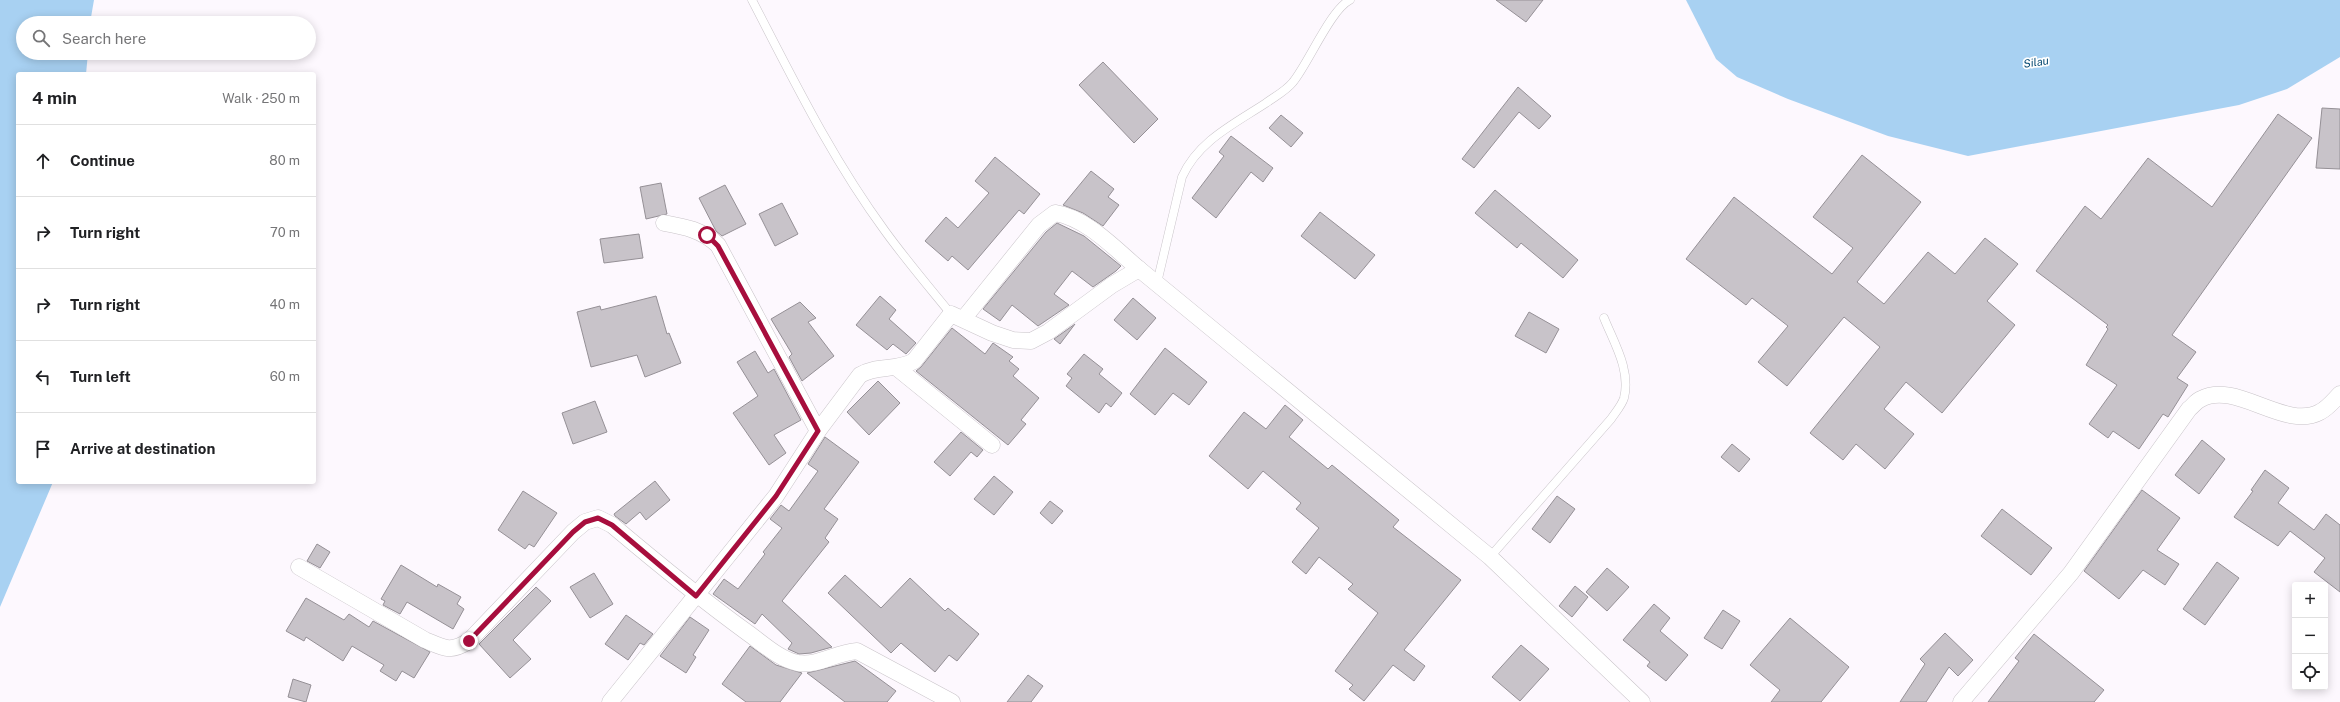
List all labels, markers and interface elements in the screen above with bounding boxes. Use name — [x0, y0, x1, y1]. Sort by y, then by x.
search box — [16, 16, 316, 60]
icon: search — [30, 27, 52, 49]
text: Search here — [62, 30, 146, 47]
water label: Silau — [2023, 54, 2049, 70]
text: 4 min — [32, 88, 77, 108]
text: Walk · 250 m — [222, 91, 300, 106]
icon: ahead — [32, 150, 54, 172]
text: Continue — [70, 152, 135, 169]
text: 80 m — [269, 153, 300, 168]
icon: right — [32, 222, 54, 244]
text: Turn right — [70, 224, 140, 241]
text: 70 m — [270, 225, 300, 240]
route start — [698, 226, 716, 244]
icon: right — [32, 294, 54, 316]
text: Turn right — [70, 296, 140, 313]
text: 40 m — [269, 297, 300, 312]
icon: left — [32, 366, 54, 388]
text: Turn left — [70, 368, 131, 385]
text: 60 m — [270, 369, 300, 384]
icon: arrive — [32, 438, 54, 460]
text: Arrive at destination — [70, 440, 215, 457]
map controls — [2292, 582, 2328, 690]
button: + — [2292, 582, 2328, 618]
button: − — [2292, 618, 2328, 654]
route end — [460, 632, 478, 650]
button: locate — [2292, 654, 2328, 690]

